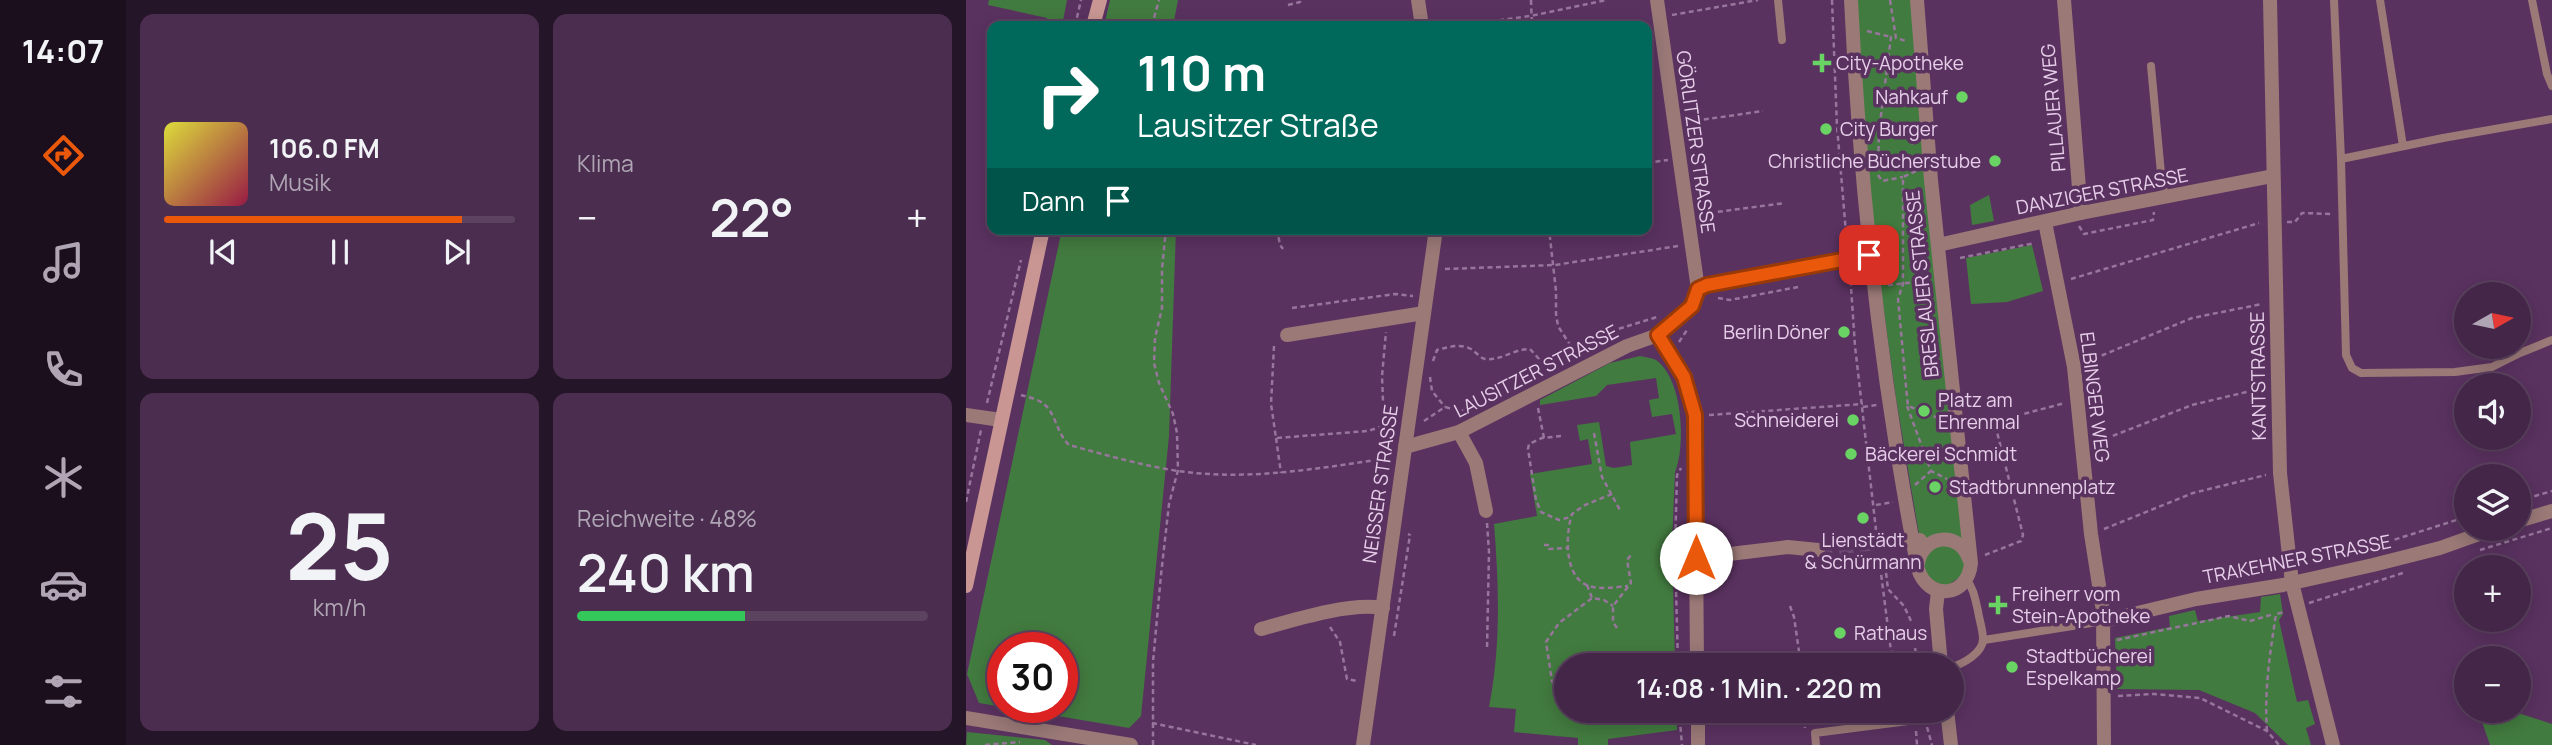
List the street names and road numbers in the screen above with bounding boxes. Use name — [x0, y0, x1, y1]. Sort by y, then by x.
street label: PILLAUER WEG — [2034, 43, 2072, 173]
street label: GÖRLITZER STRASSE — [1670, 49, 1722, 235]
street label: DANZIGER STRASSE — [2014, 162, 2190, 220]
street label: BRESLAUER STRASSE — [1899, 189, 1945, 379]
street label: KANTSTRASSE — [2244, 311, 2272, 441]
street label: LAUSITZER STRASSE — [1449, 318, 1623, 424]
street label: ELBINGER WEG — [2074, 330, 2116, 464]
street label: NEISSER STRASSE — [1356, 403, 1404, 565]
street label: TRAKEHNER STRASSE — [2201, 528, 2393, 590]

